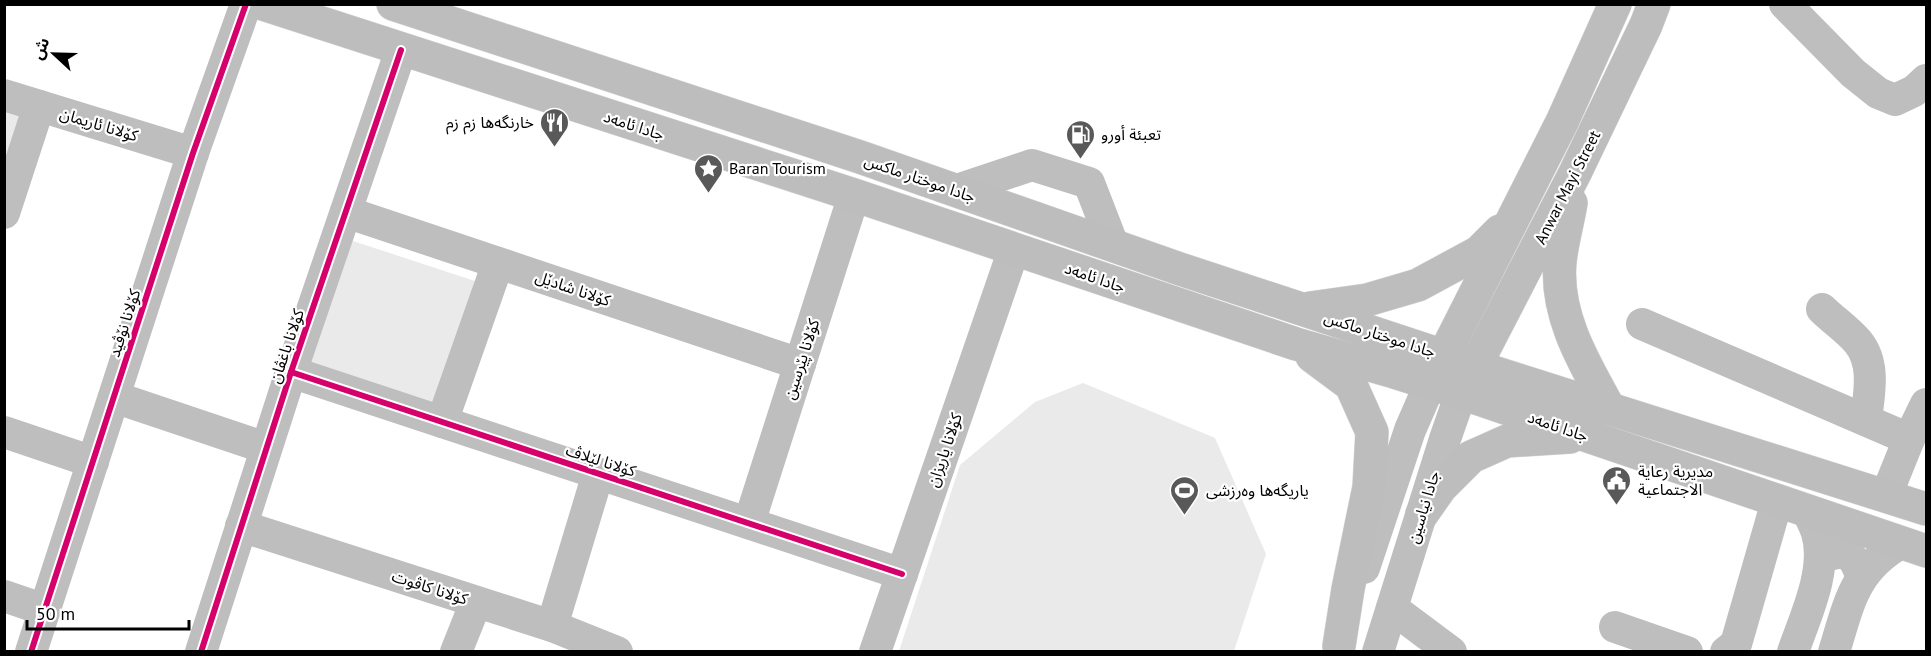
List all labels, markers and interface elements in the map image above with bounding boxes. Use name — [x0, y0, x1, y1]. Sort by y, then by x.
north arrow — [24, 24, 84, 84]
text: ش — [27, 34, 53, 62]
street label: کۆلانا ئاریمان — [57, 103, 141, 145]
restaurant icon: خارنگەها زم زم — [539, 106, 571, 148]
street label: جادا ئامەد — [601, 106, 667, 144]
place label: خارنگەها زم زم — [446, 112, 534, 135]
fuel station icon: تعبئة أورو — [1064, 118, 1096, 160]
place label: تعبئة أورو — [1101, 124, 1161, 144]
street label: Anwar Mayi Street — [1530, 126, 1605, 247]
street label: جادا موختار ماكس — [862, 150, 978, 206]
place icon: Baran Tourism — [692, 152, 724, 194]
place label: Baran Tourism — [729, 158, 826, 178]
street label: جادا ئامەد — [1062, 257, 1128, 297]
street label: کۆلانا شادێل — [533, 266, 614, 310]
street label: کۆلانا نۆڤید — [104, 286, 144, 359]
street label: کۆلانا باغڤان — [264, 306, 308, 386]
street label: جادا موختار ماكس — [1322, 307, 1438, 361]
street label: کۆلانا پێرسین — [779, 316, 825, 402]
street label: جادا ئامەد — [1525, 406, 1591, 446]
street label: کۆلانا یاریزان — [922, 410, 966, 490]
street label: کۆلانا لێلاڤ — [564, 439, 639, 481]
place label: مديرية رعاية الاجتماعية — [1638, 461, 1713, 499]
public building icon: مديرية رعاية الاجتماعية — [1601, 464, 1633, 506]
street label: جادا نیاسین — [1402, 468, 1444, 546]
sports icon: ياريگەها وەرزشی — [1169, 474, 1201, 516]
place label: ياريگەها وەرزشی — [1206, 480, 1309, 500]
street label: کۆلانا کاڤوت — [390, 565, 471, 609]
scale bar — [27, 593, 189, 631]
text: 50 m — [36, 602, 75, 625]

